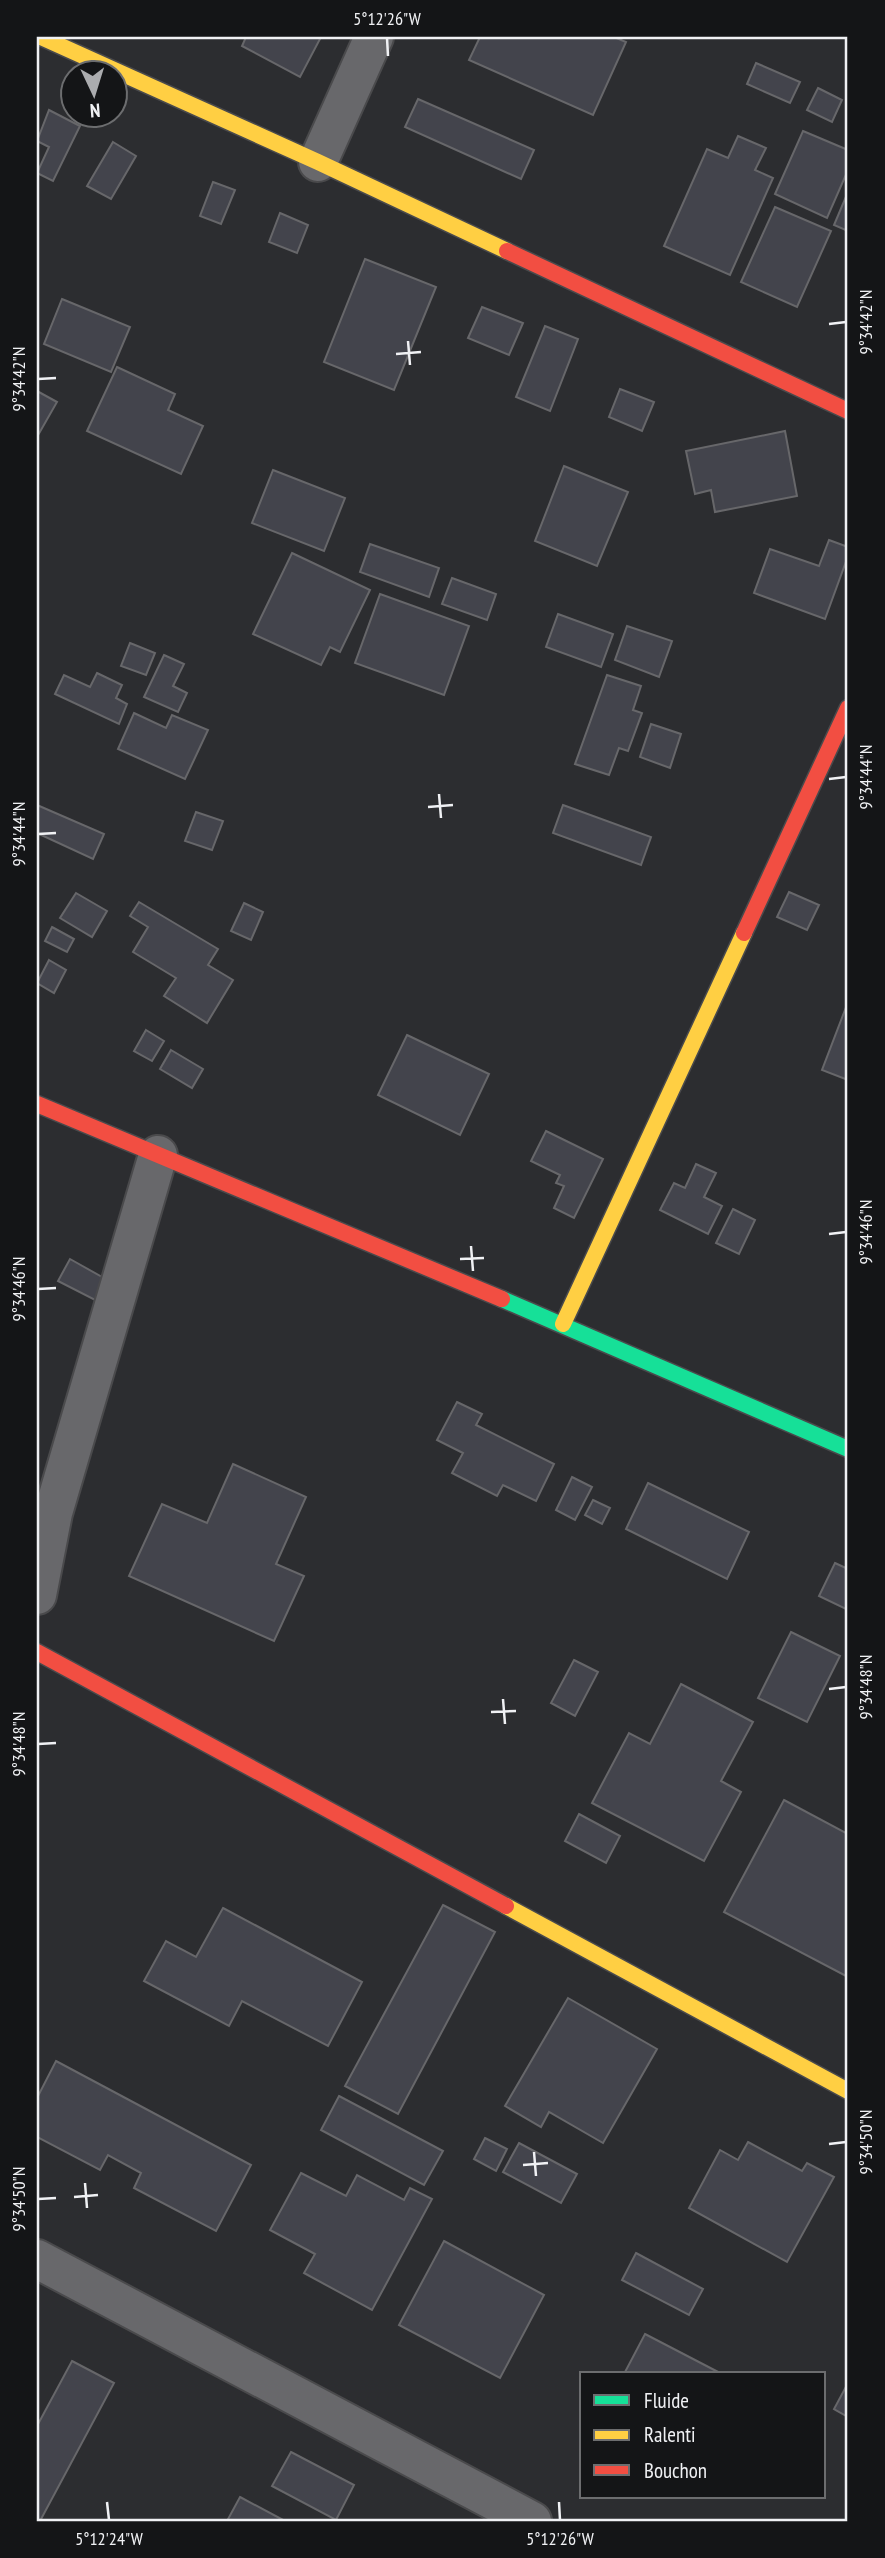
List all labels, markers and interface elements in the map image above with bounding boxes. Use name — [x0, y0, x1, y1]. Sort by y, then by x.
text: 5°12'26"W — [353, 7, 421, 30]
north arrow — [60, 60, 130, 130]
text: N — [89, 99, 101, 123]
text: 9°34'42"N — [854, 290, 877, 354]
text: 9°34'42"N — [7, 347, 30, 411]
text: 9°34'44"N — [854, 745, 877, 809]
text: 9°34'44"N — [7, 802, 30, 866]
text: 9°34'46"N — [854, 1200, 877, 1264]
text: 9°34'46"N — [7, 1257, 30, 1321]
text: 9°34'48"N — [854, 1655, 877, 1719]
text: 9°34'48"N — [7, 1712, 30, 1776]
text: 9°34'50"N — [854, 2110, 877, 2174]
text: 9°34'50"N — [7, 2167, 30, 2231]
legend — [580, 2372, 826, 2498]
text: Fluide — [644, 2387, 689, 2414]
text: Ralenti — [644, 2421, 696, 2448]
text: Bouchon — [644, 2457, 707, 2484]
text: 5°12'24"W — [75, 2527, 143, 2550]
text: 5°12'26"W — [526, 2527, 594, 2550]

